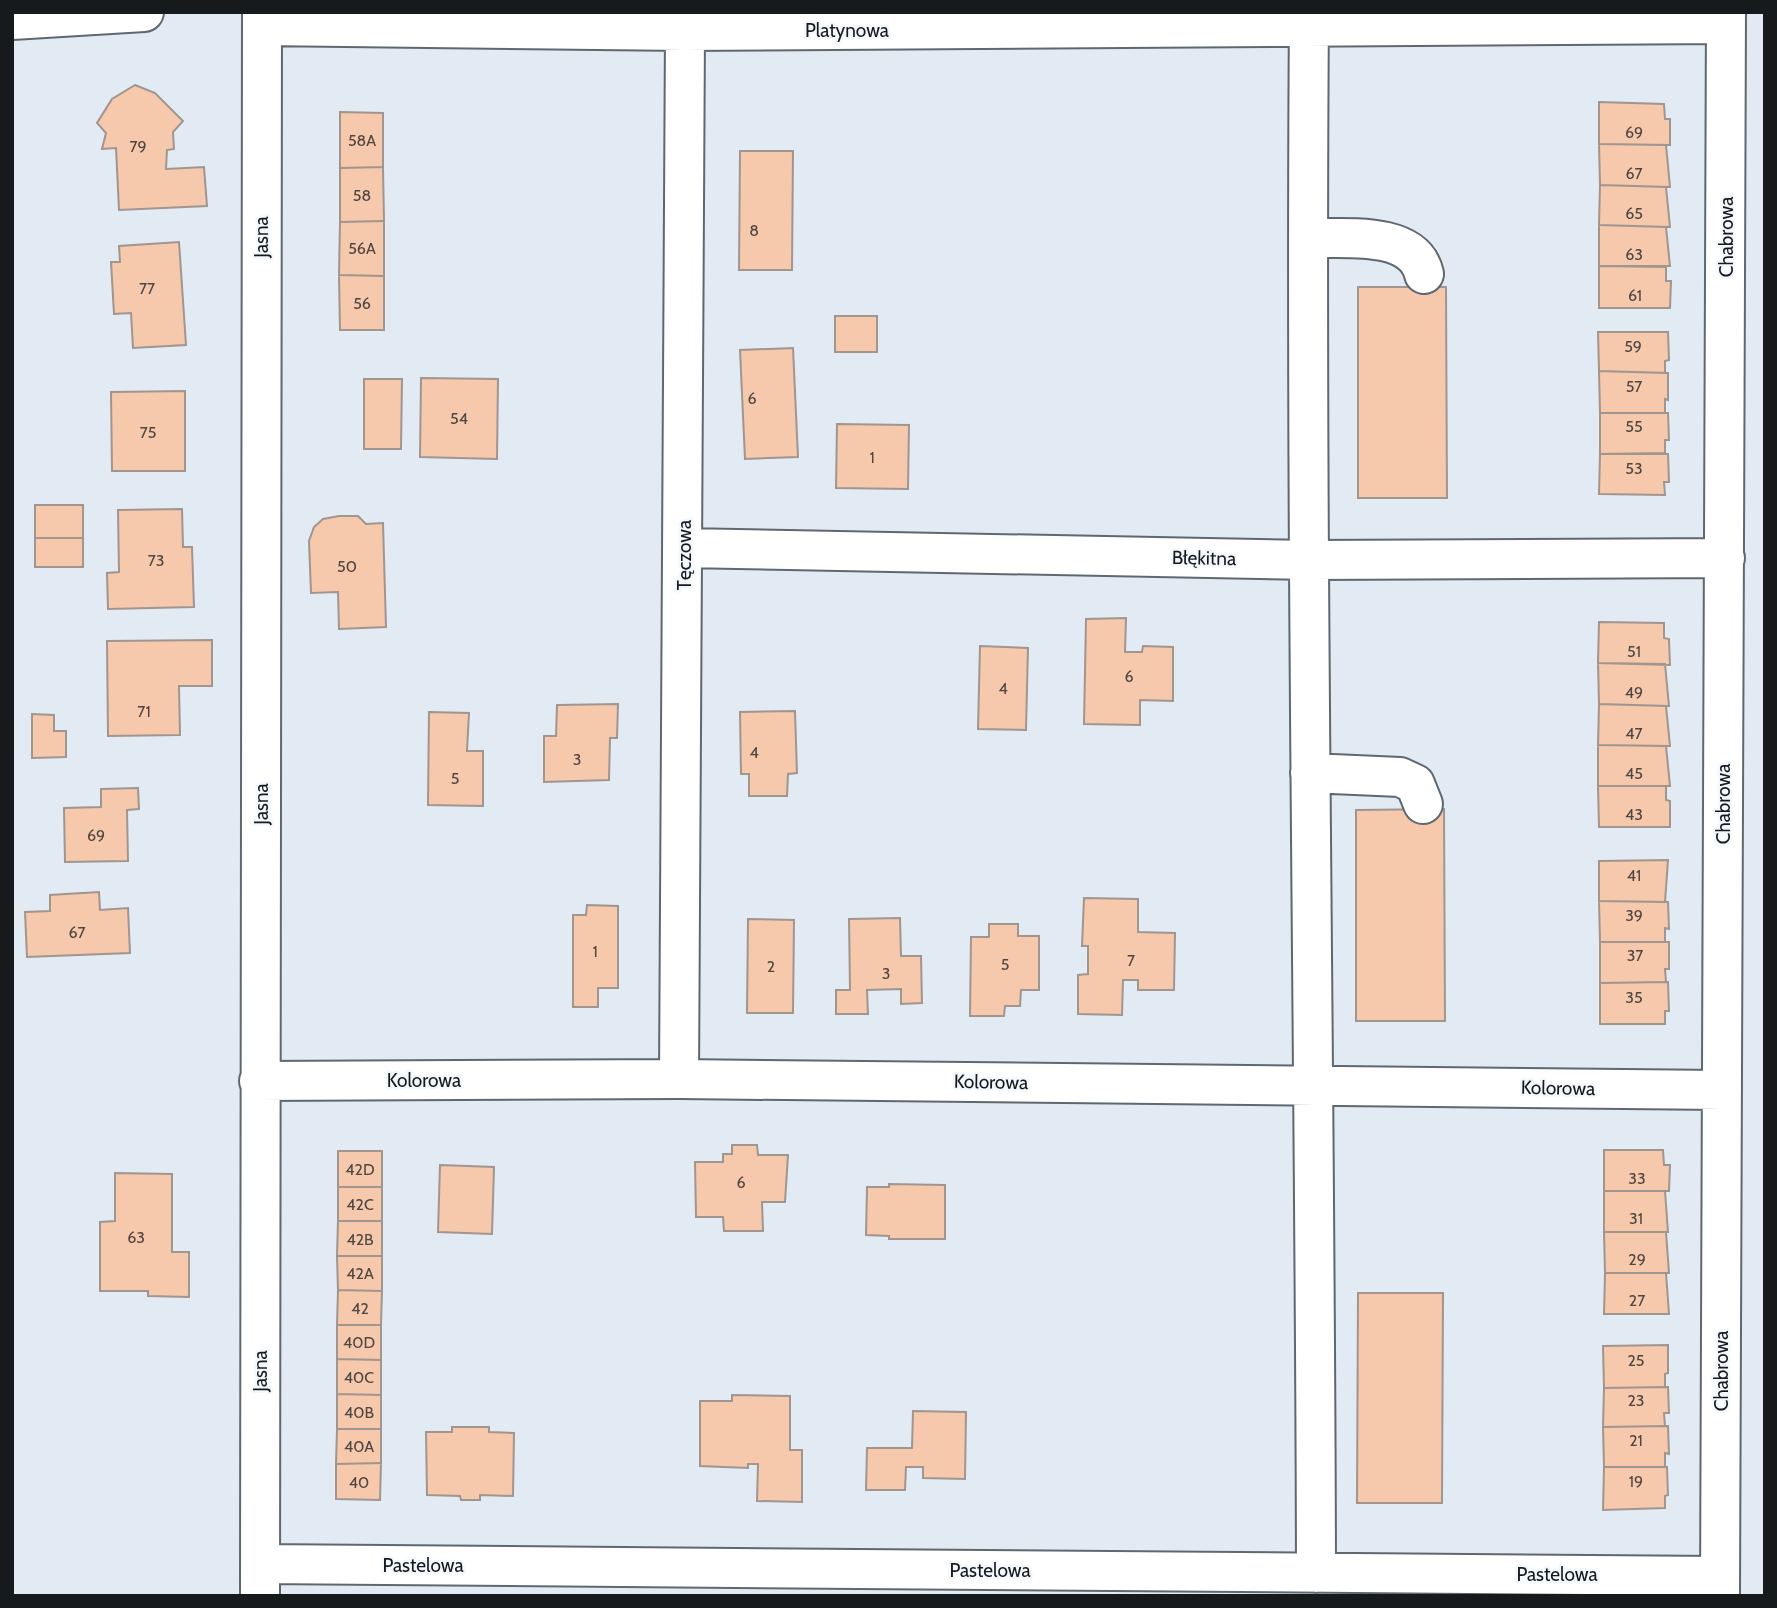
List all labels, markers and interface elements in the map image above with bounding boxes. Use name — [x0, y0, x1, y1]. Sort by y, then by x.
street label: Platynowa — [805, 19, 889, 42]
house number: 69 — [1625, 123, 1643, 142]
house number: 58A — [348, 131, 376, 150]
house number: 79 — [129, 137, 147, 156]
house number: 67 — [1625, 164, 1643, 183]
house number: 58 — [353, 186, 371, 205]
street label: Chabrowa — [1715, 197, 1738, 277]
house number: 65 — [1625, 204, 1643, 223]
street label: Jasna — [250, 216, 273, 259]
house number: 8 — [749, 221, 759, 240]
house number: 56A — [348, 239, 376, 258]
house number: 63 — [1625, 245, 1643, 264]
house number: 77 — [139, 279, 155, 298]
house number: 61 — [1628, 286, 1642, 305]
house number: 56 — [353, 294, 371, 313]
house number: 59 — [1624, 337, 1642, 356]
house number: 57 — [1626, 377, 1642, 396]
house number: 6 — [747, 389, 757, 408]
house number: 54 — [450, 409, 468, 428]
house number: 55 — [1625, 417, 1643, 436]
house number: 75 — [140, 423, 156, 442]
house number: 1 — [869, 448, 875, 467]
house number: 53 — [1625, 459, 1643, 478]
street label: Tęczowa — [673, 520, 696, 590]
street label: Błękitna — [1172, 546, 1236, 570]
house number: 73 — [148, 551, 164, 570]
house number: 50 — [337, 557, 357, 576]
house number: 51 — [1627, 642, 1641, 661]
house number: 6 — [1124, 667, 1134, 686]
house number: 4 — [998, 679, 1008, 698]
house number: 49 — [1625, 683, 1643, 702]
house number: 71 — [137, 702, 151, 721]
house number: 47 — [1625, 724, 1643, 743]
house number: 4 — [749, 743, 759, 762]
house number: 3 — [573, 750, 581, 769]
house number: 45 — [1625, 764, 1643, 783]
street label: Chabrowa — [1712, 764, 1735, 844]
house number: 5 — [451, 769, 459, 788]
street label: Jasna — [250, 783, 273, 826]
house number: 43 — [1625, 805, 1643, 824]
house number: 69 — [87, 826, 105, 845]
house number: 41 — [1627, 866, 1641, 885]
house number: 39 — [1625, 906, 1643, 925]
house number: 67 — [68, 923, 86, 942]
house number: 1 — [592, 942, 598, 961]
house number: 37 — [1627, 946, 1643, 965]
house number: 7 — [1127, 951, 1135, 970]
house number: 5 — [1001, 955, 1009, 974]
house number: 2 — [767, 957, 775, 976]
house number: 3 — [882, 964, 890, 983]
house number: 35 — [1625, 988, 1643, 1007]
street label: Kolorowa — [387, 1069, 461, 1092]
street label: Kolorowa — [954, 1070, 1028, 1094]
street label: Kolorowa — [1521, 1076, 1595, 1100]
house number: 42D — [345, 1160, 375, 1179]
house number: 33 — [1628, 1169, 1646, 1188]
house number: 6 — [736, 1173, 746, 1192]
house number: 42C — [346, 1195, 374, 1214]
house number: 31 — [1629, 1209, 1643, 1228]
house number: 63 — [127, 1228, 145, 1247]
house number: 42B — [346, 1230, 374, 1249]
house number: 29 — [1628, 1250, 1646, 1269]
house number: 42A — [346, 1264, 374, 1283]
house number: 27 — [1629, 1291, 1645, 1310]
house number: 42 — [351, 1299, 369, 1318]
street label: Chabrowa — [1710, 1331, 1733, 1411]
house number: 40D — [343, 1333, 375, 1352]
street label: Jasna — [249, 1350, 272, 1393]
house number: 25 — [1627, 1351, 1645, 1370]
house number: 40C — [344, 1368, 374, 1387]
house number: 23 — [1627, 1391, 1645, 1410]
house number: 40B — [344, 1403, 374, 1422]
house number: 21 — [1629, 1431, 1643, 1450]
house number: 40A — [344, 1437, 374, 1456]
house number: 19 — [1629, 1472, 1643, 1491]
house number: 40 — [349, 1473, 369, 1492]
street label: Pastelowa — [382, 1554, 464, 1577]
street label: Pastelowa — [949, 1559, 1031, 1582]
street label: Pastelowa — [1516, 1563, 1598, 1586]

